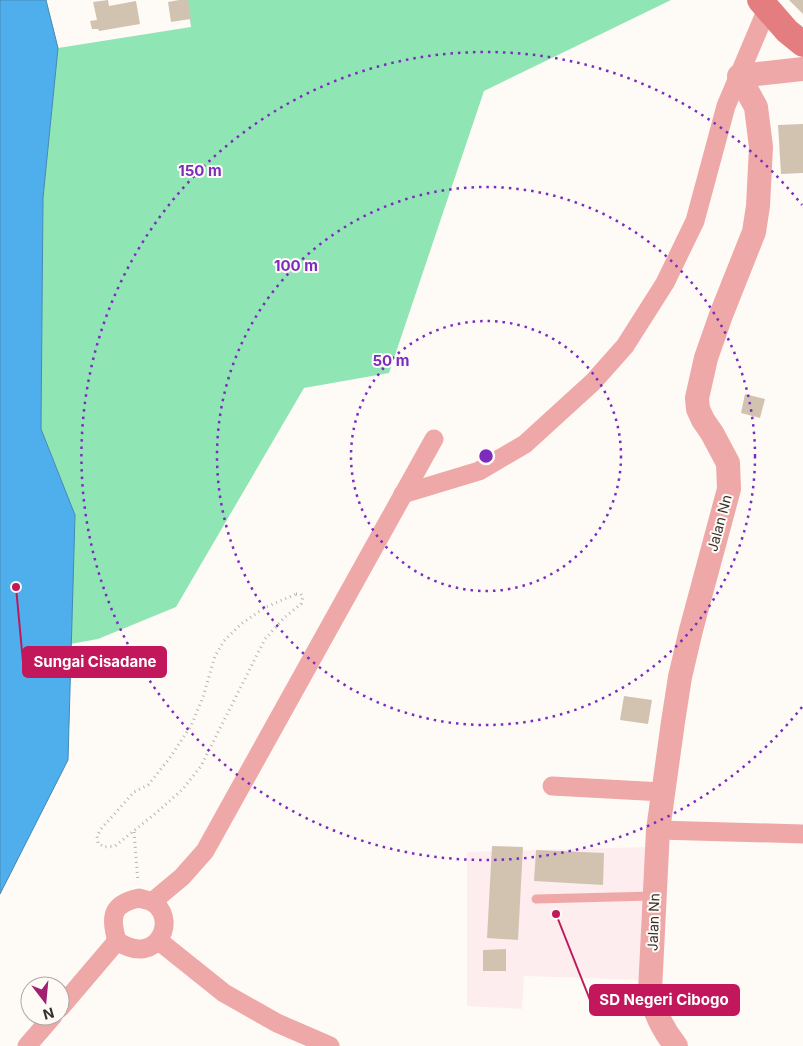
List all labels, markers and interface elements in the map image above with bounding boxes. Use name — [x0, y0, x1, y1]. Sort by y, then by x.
text: 150 m — [178, 161, 222, 180]
text: 100 m — [274, 256, 318, 275]
text: 50 m — [373, 351, 409, 370]
centre of rings — [477, 447, 495, 465]
street label: Jalan Nn — [703, 493, 735, 553]
callout: Sungai Cisadane — [23, 647, 166, 677]
text: Sungai Cisadane — [33, 652, 157, 671]
street label: Jalan Nn — [643, 893, 663, 951]
north arrow — [20, 976, 70, 1026]
callout: SD Negeri Cibogo — [590, 985, 739, 1015]
text: SD Negeri Cibogo — [599, 990, 729, 1009]
text: N — [41, 1004, 56, 1024]

